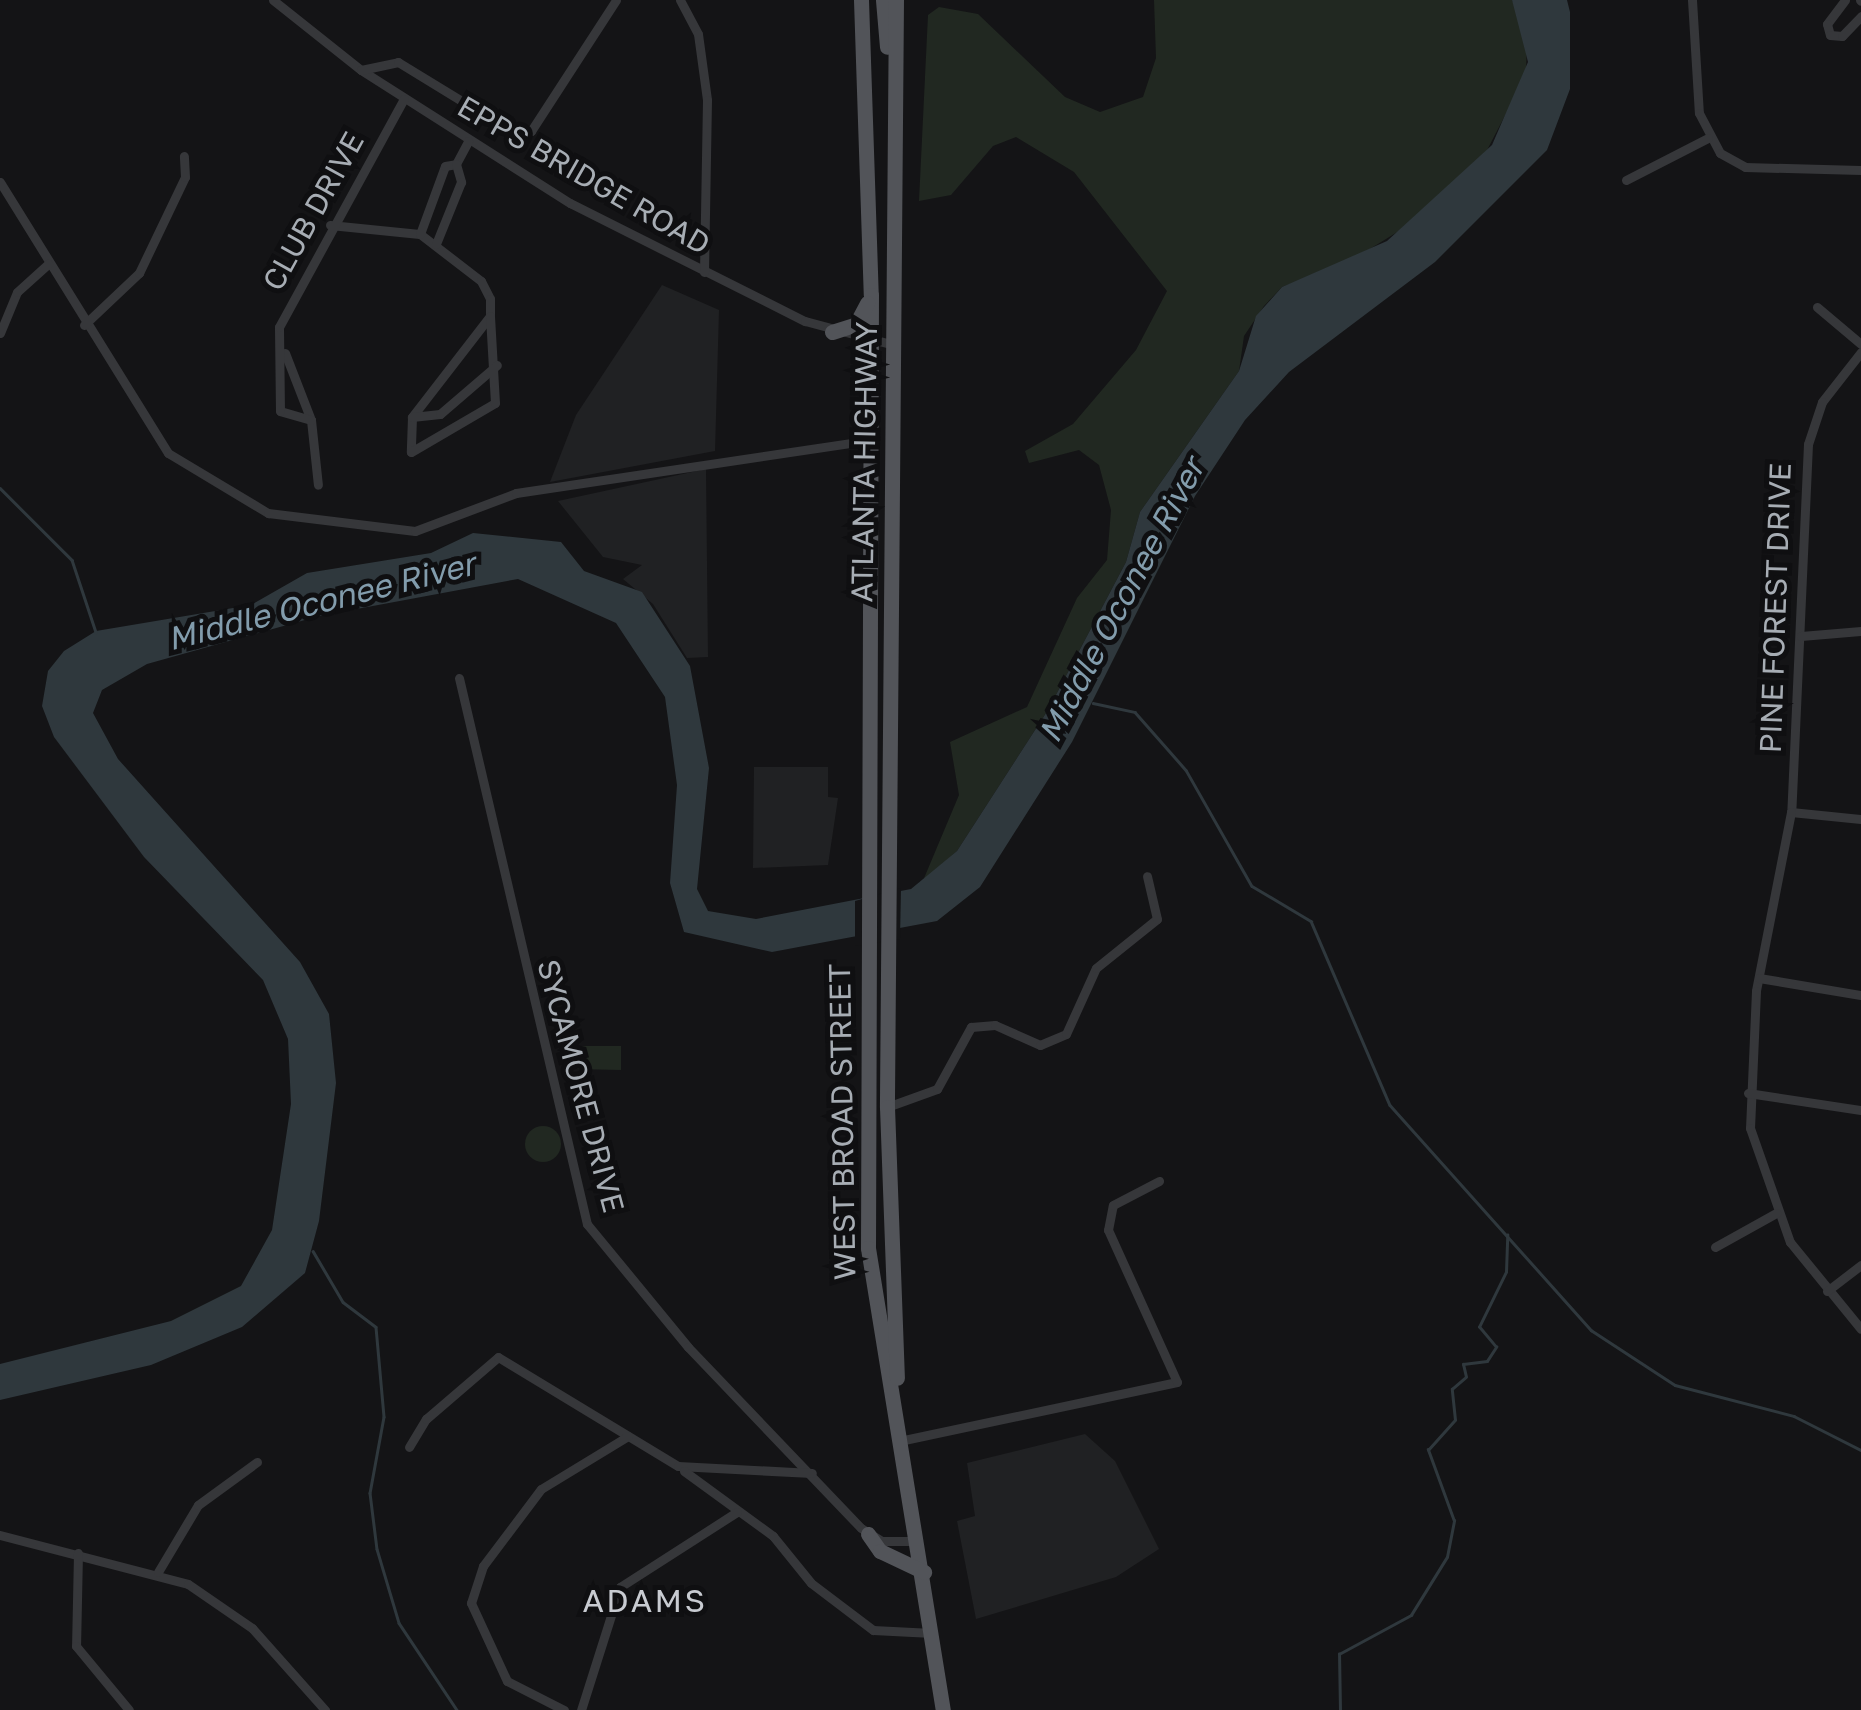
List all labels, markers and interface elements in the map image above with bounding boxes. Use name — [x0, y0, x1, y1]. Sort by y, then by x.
street label: EPPS BRIDGE ROAD — [451, 88, 717, 262]
street label: CLUB DRIVE — [255, 126, 371, 296]
street label: ATLANTA HIGHWAY — [844, 321, 884, 603]
water label: Middle Oconee River — [1030, 452, 1212, 748]
street label: PINE FOREST DRIVE — [1752, 462, 1798, 754]
water label: Middle Oconee River — [163, 544, 479, 658]
street label: SYCAMORE DRIVE — [530, 956, 632, 1216]
street label: WEST BROAD STREET — [821, 964, 863, 1280]
district label: ADAMS — [582, 1581, 708, 1619]

